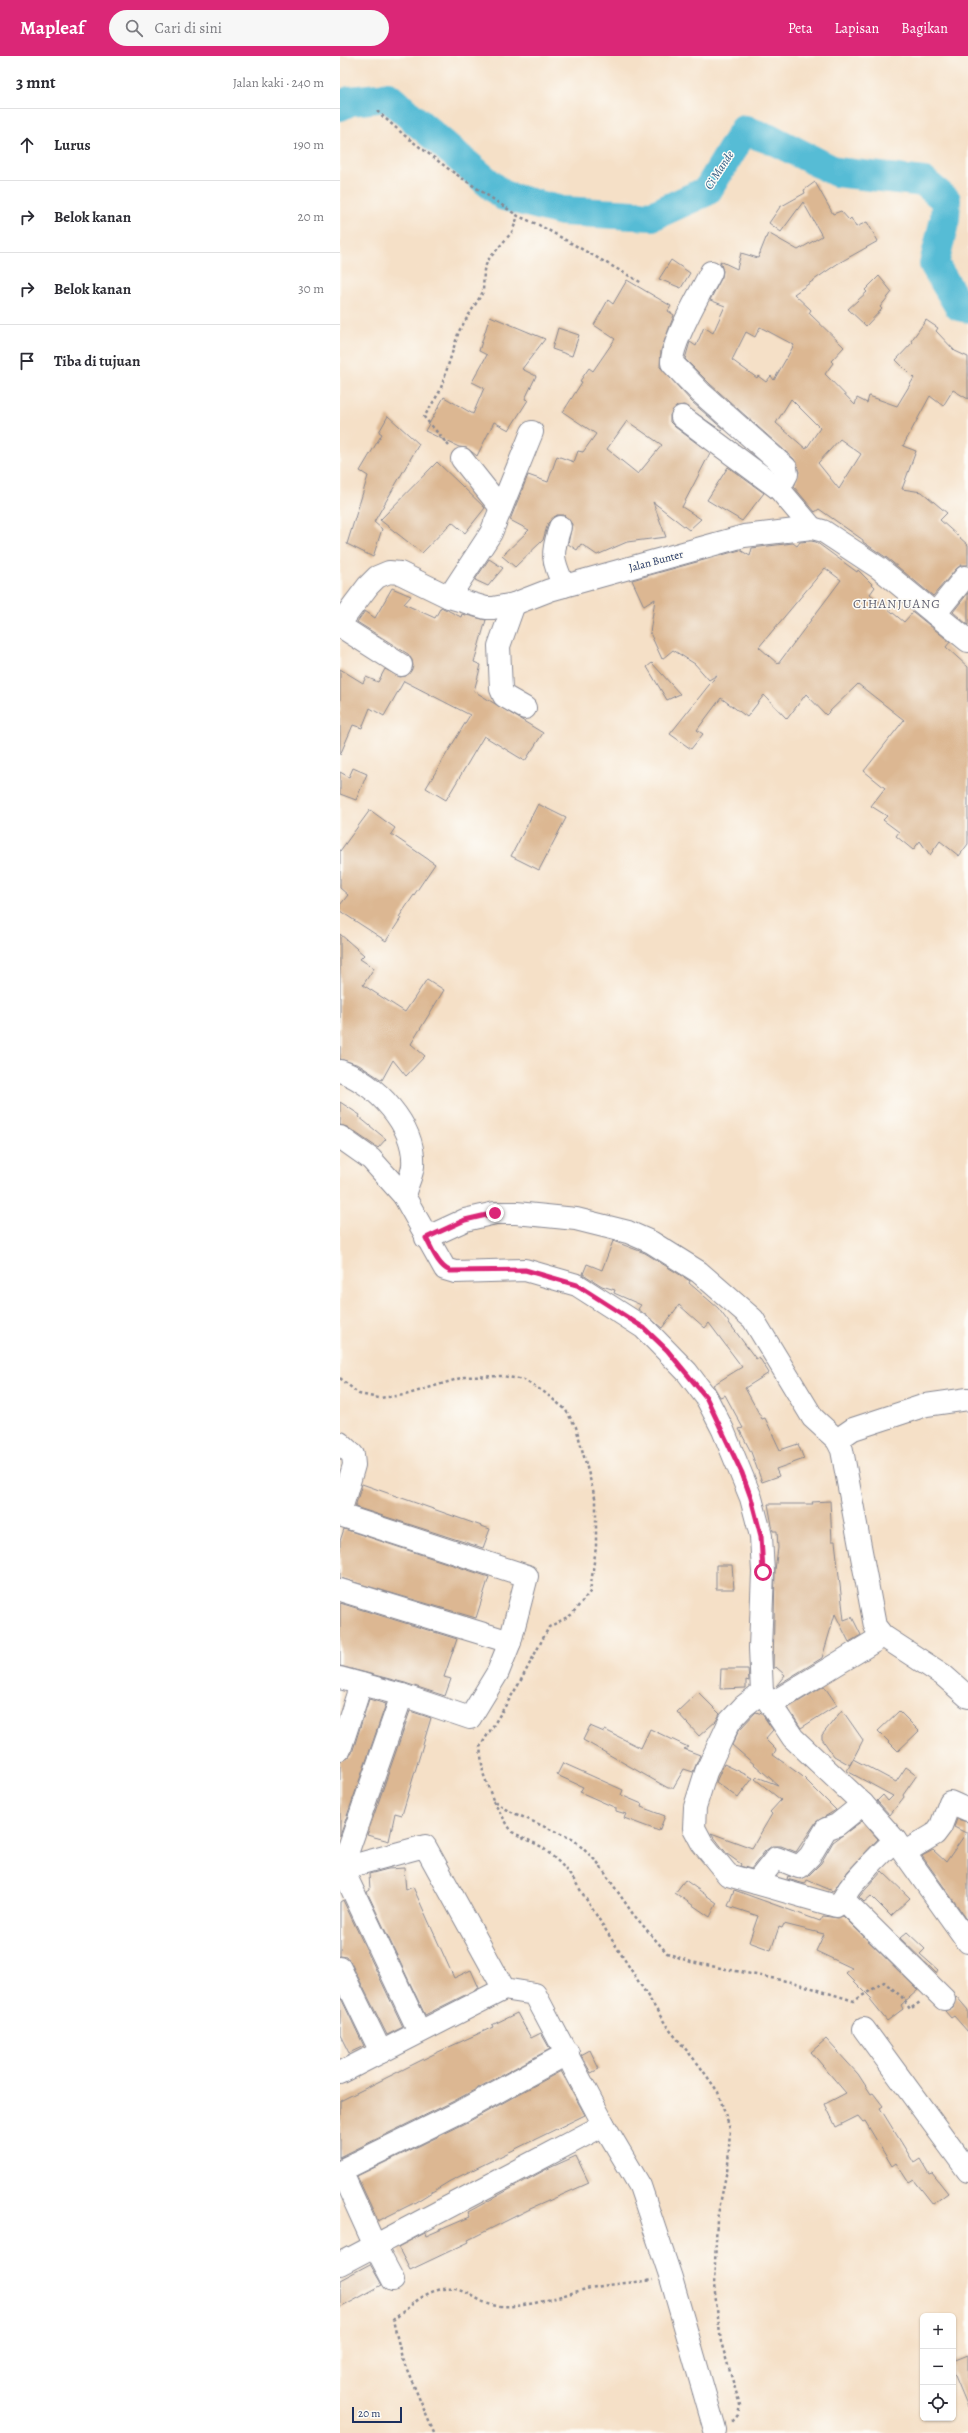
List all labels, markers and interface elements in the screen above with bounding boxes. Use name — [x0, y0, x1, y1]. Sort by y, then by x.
search box — [109, 10, 389, 46]
text: Mapleaf — [20, 15, 85, 41]
icon: search — [123, 17, 145, 39]
text: Cari di sini — [155, 18, 222, 38]
text: Peta — [788, 19, 812, 38]
text: Lapisan — [834, 19, 879, 38]
text: Bagikan — [901, 19, 948, 38]
text: 3 mnt — [16, 71, 56, 94]
text: Jalan kaki · 240 m — [233, 74, 324, 91]
icon: ahead — [16, 134, 38, 156]
text: Lurus — [54, 135, 91, 155]
text: 190 m — [293, 136, 324, 153]
water label: Ci Mande — [701, 147, 738, 192]
icon: right — [16, 206, 38, 228]
text: Belok kanan — [54, 207, 131, 227]
text: 20 m — [298, 208, 324, 225]
icon: right — [16, 278, 38, 300]
text: Belok kanan — [54, 279, 131, 299]
text: 30 m — [298, 280, 324, 297]
icon: arrive — [16, 350, 38, 372]
text: Tiba di tujuan — [54, 351, 140, 371]
street label: Jalan Bunter — [627, 547, 685, 575]
district label: CIHANJUANG — [853, 595, 941, 612]
route end — [486, 1204, 504, 1222]
route start — [754, 1563, 772, 1581]
map controls — [920, 2313, 956, 2421]
button: + — [920, 2313, 956, 2349]
button: − — [920, 2349, 956, 2385]
button: locate — [920, 2385, 956, 2421]
scale bar — [352, 2405, 402, 2424]
text: 20 m — [358, 2406, 380, 2421]

